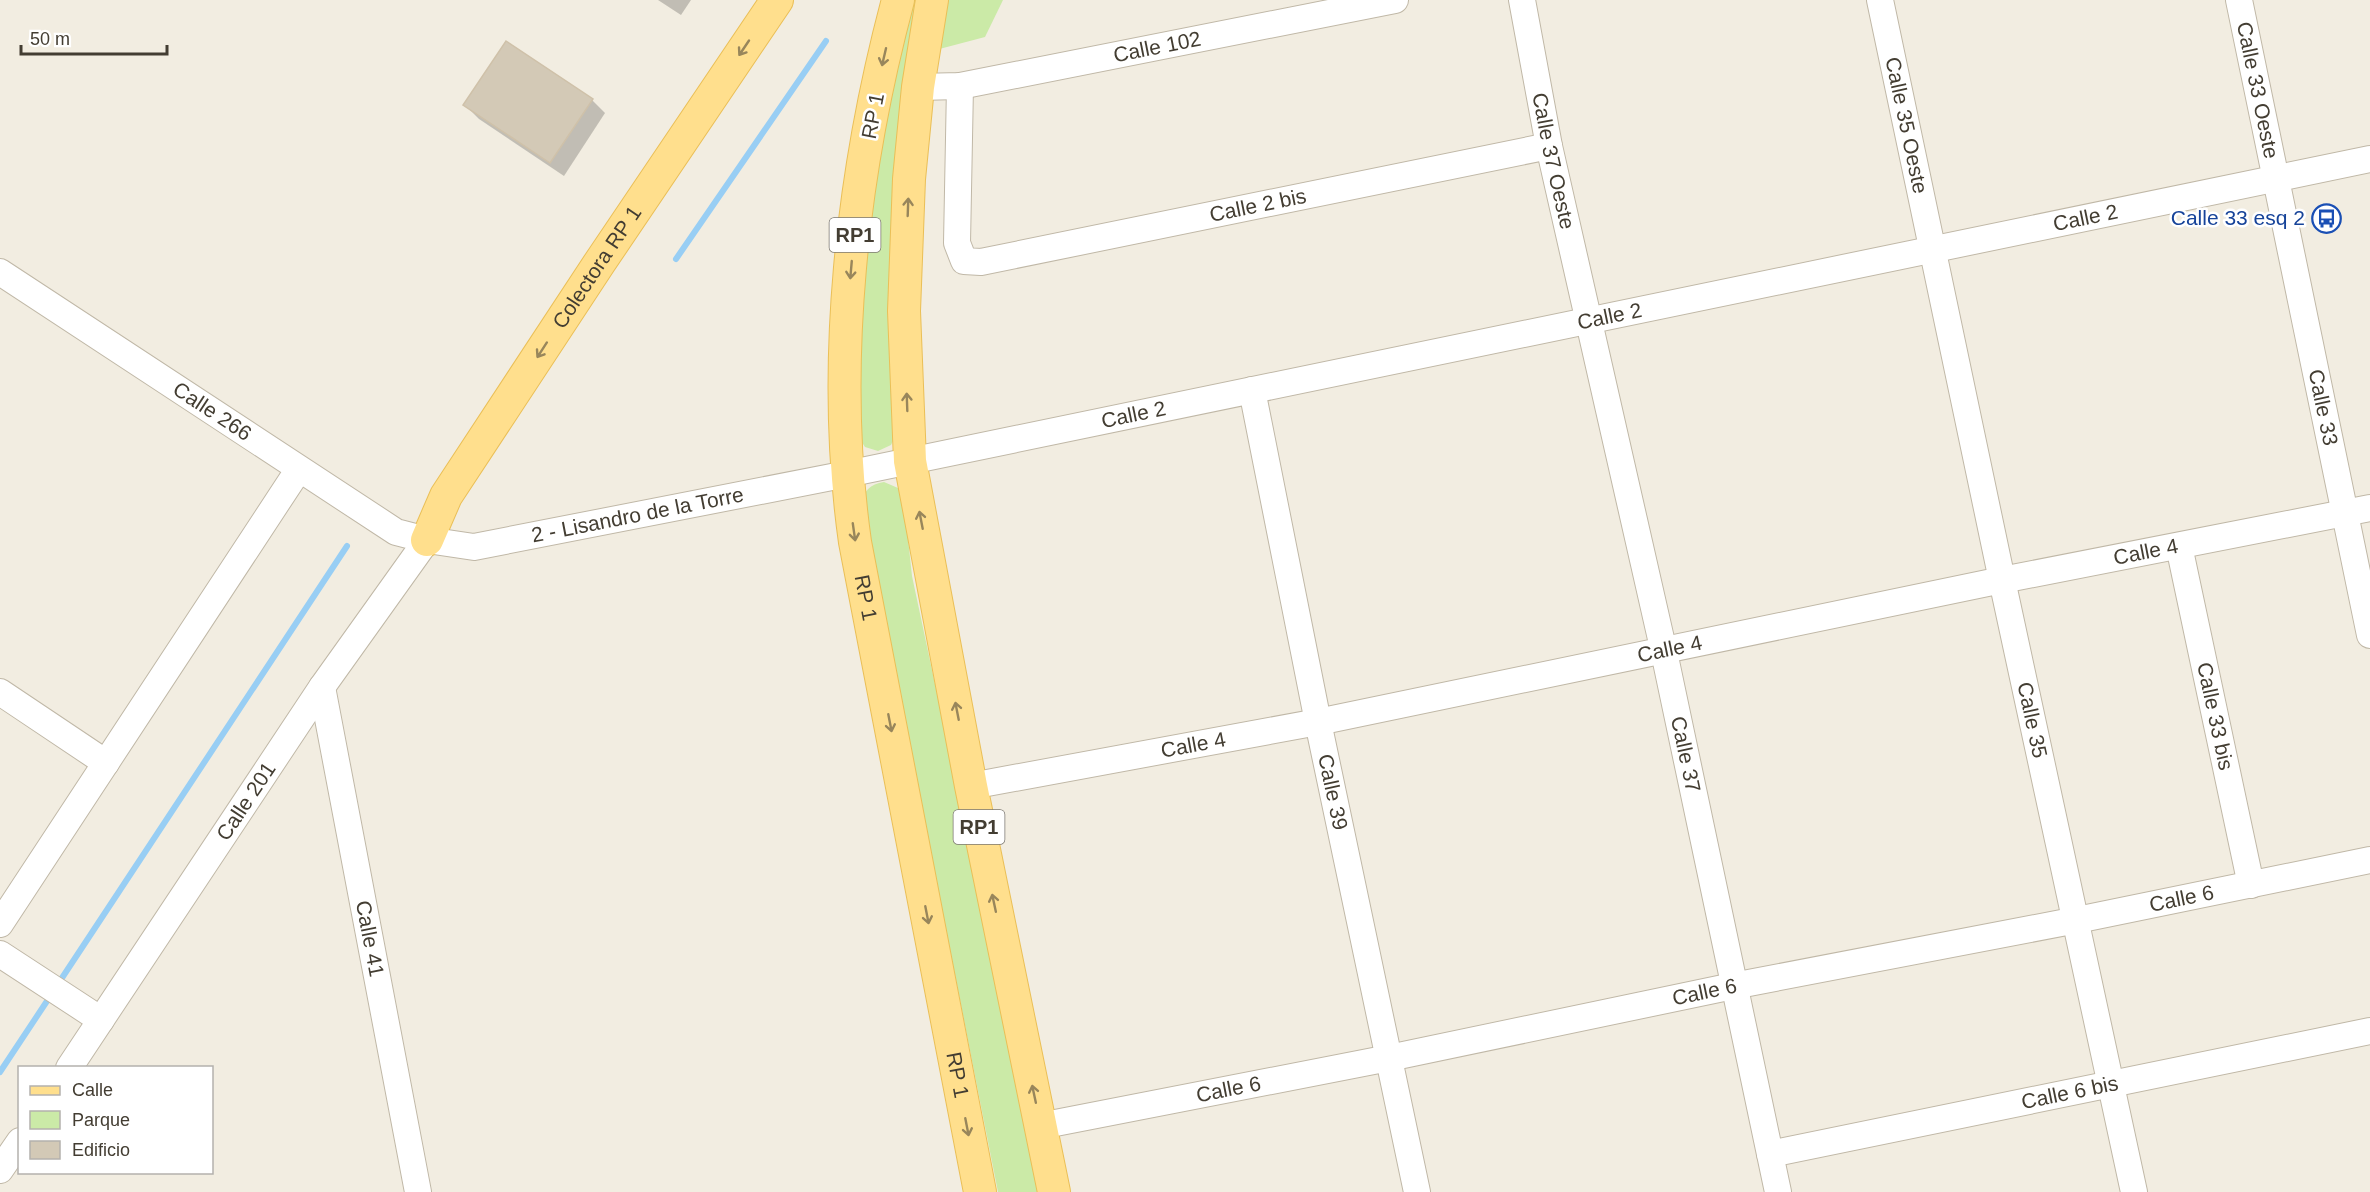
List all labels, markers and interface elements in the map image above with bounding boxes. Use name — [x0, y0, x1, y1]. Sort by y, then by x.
scale bar — [21, 18, 166, 56]
street label: Calle 33 Oeste — [2233, 20, 2283, 160]
street label: Calle 102 — [1111, 27, 1203, 66]
text: 50 m — [30, 29, 70, 49]
one-way arrow — [738, 40, 750, 56]
one-way arrow — [878, 47, 890, 66]
street label: Calle 35 Oeste — [1881, 55, 1932, 196]
street label: RP 1 — [857, 91, 888, 141]
street label: Calle 37 Oeste — [1528, 91, 1580, 231]
street label: Calle 2 bis — [1207, 184, 1308, 226]
one-way arrow — [902, 198, 914, 218]
street label: Calle 2 — [2051, 199, 2120, 235]
street label: Colectora RP 1 — [548, 201, 646, 332]
bus stop icon: Calle 33 esq 2 — [2310, 202, 2342, 234]
place label: Calle 33 esq 2 — [2171, 206, 2305, 229]
road number: RP1 — [830, 218, 880, 252]
one-way arrow — [845, 260, 856, 280]
street label: Calle 2 — [1575, 298, 1644, 334]
one-way arrow — [536, 341, 548, 357]
street label: Calle 33 — [2304, 367, 2343, 447]
street label: Calle 266 — [169, 377, 256, 445]
one-way arrow — [902, 393, 913, 413]
street label: Calle 2 — [1099, 396, 1168, 432]
street label: 2 - Lisandro de la Torre — [529, 482, 746, 546]
one-way arrow — [915, 510, 926, 530]
one-way arrow — [848, 521, 859, 541]
street label: Calle 4 — [2111, 534, 2180, 569]
street label: RP 1 — [851, 573, 882, 623]
street label: Calle 4 — [1635, 631, 1704, 666]
street label: Calle 33 bis — [2193, 660, 2238, 772]
street label: Calle 35 — [2013, 680, 2052, 760]
one-way arrow — [951, 702, 962, 722]
one-way arrow — [885, 713, 896, 733]
street label: Calle 37 — [1667, 714, 1705, 794]
street label: Calle 4 — [1159, 727, 1228, 762]
street label: Calle 39 — [1314, 752, 1352, 832]
street label: Calle 201 — [211, 758, 280, 844]
road number: RP1 — [954, 810, 1004, 844]
street label: Calle 6 — [2147, 880, 2216, 916]
one-way arrow — [988, 893, 1000, 912]
street label: Calle 41 — [352, 898, 389, 978]
one-way arrow — [922, 904, 933, 924]
street label: Calle 6 — [1670, 973, 1739, 1009]
street label: RP 1 — [942, 1050, 974, 1100]
legend — [18, 1066, 213, 1174]
street label: Calle 6 — [1194, 1071, 1263, 1106]
street label: Calle 6 bis — [2019, 1071, 2120, 1113]
text: Calle — [72, 1080, 113, 1100]
one-way arrow — [1028, 1084, 1039, 1104]
text: Parque — [72, 1110, 130, 1130]
one-way arrow — [962, 1117, 973, 1136]
text: Edificio — [72, 1140, 130, 1160]

